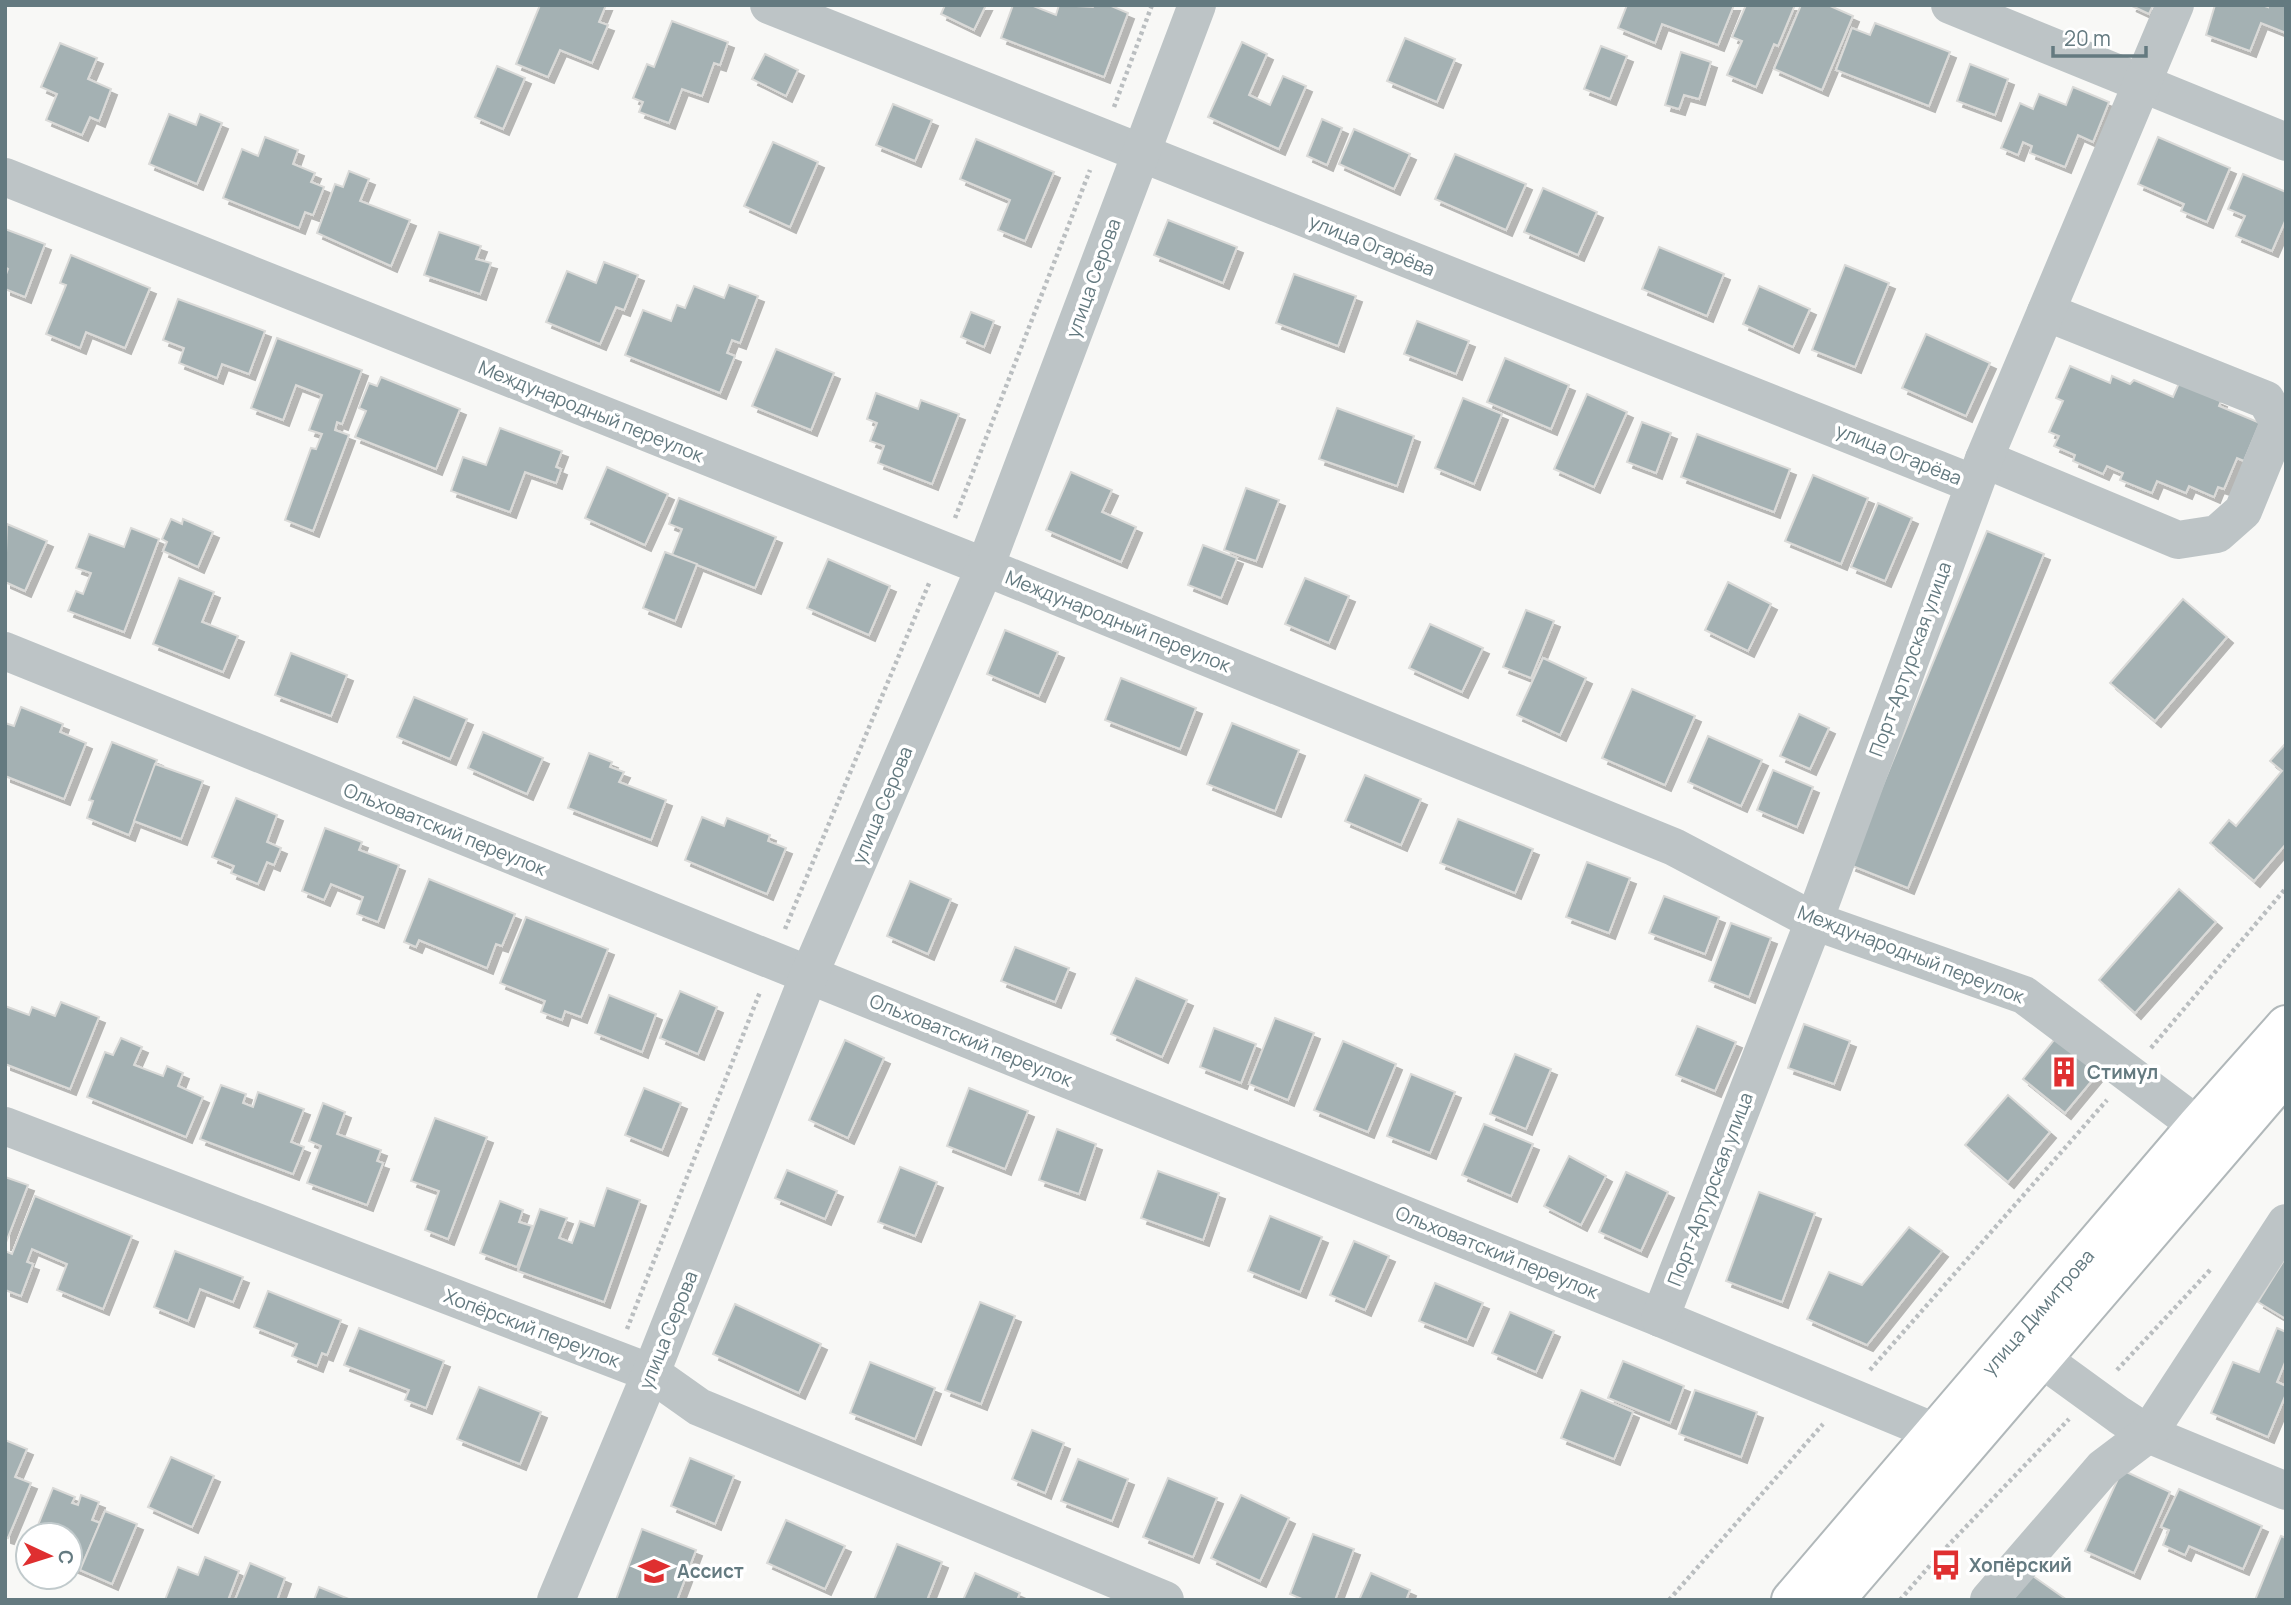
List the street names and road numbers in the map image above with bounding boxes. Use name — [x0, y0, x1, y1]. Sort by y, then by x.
street label: улица Огарёва — [1305, 208, 1439, 282]
street label: улица Серова — [1059, 215, 1127, 341]
street label: Международный переулок — [475, 354, 708, 468]
street label: улица Огарёва — [1832, 417, 1966, 491]
street label: Порт-Артурская улица — [1863, 558, 1957, 760]
street label: Международный переулок — [1002, 564, 1235, 678]
street label: улица Серова — [846, 742, 918, 868]
street label: Ольховатский переулок — [340, 776, 551, 882]
street label: Международный переулок — [1794, 899, 2028, 1009]
street label: Ольховатский переулок — [866, 987, 1077, 1093]
street label: Порт-Артурская улица — [1661, 1088, 1759, 1290]
street label: Ольховатский переулок — [1392, 1199, 1603, 1305]
street label: улица Димитрова — [1976, 1243, 2100, 1381]
street label: улица Серова — [632, 1267, 704, 1393]
street label: Хопёрский переулок — [440, 1282, 624, 1374]

